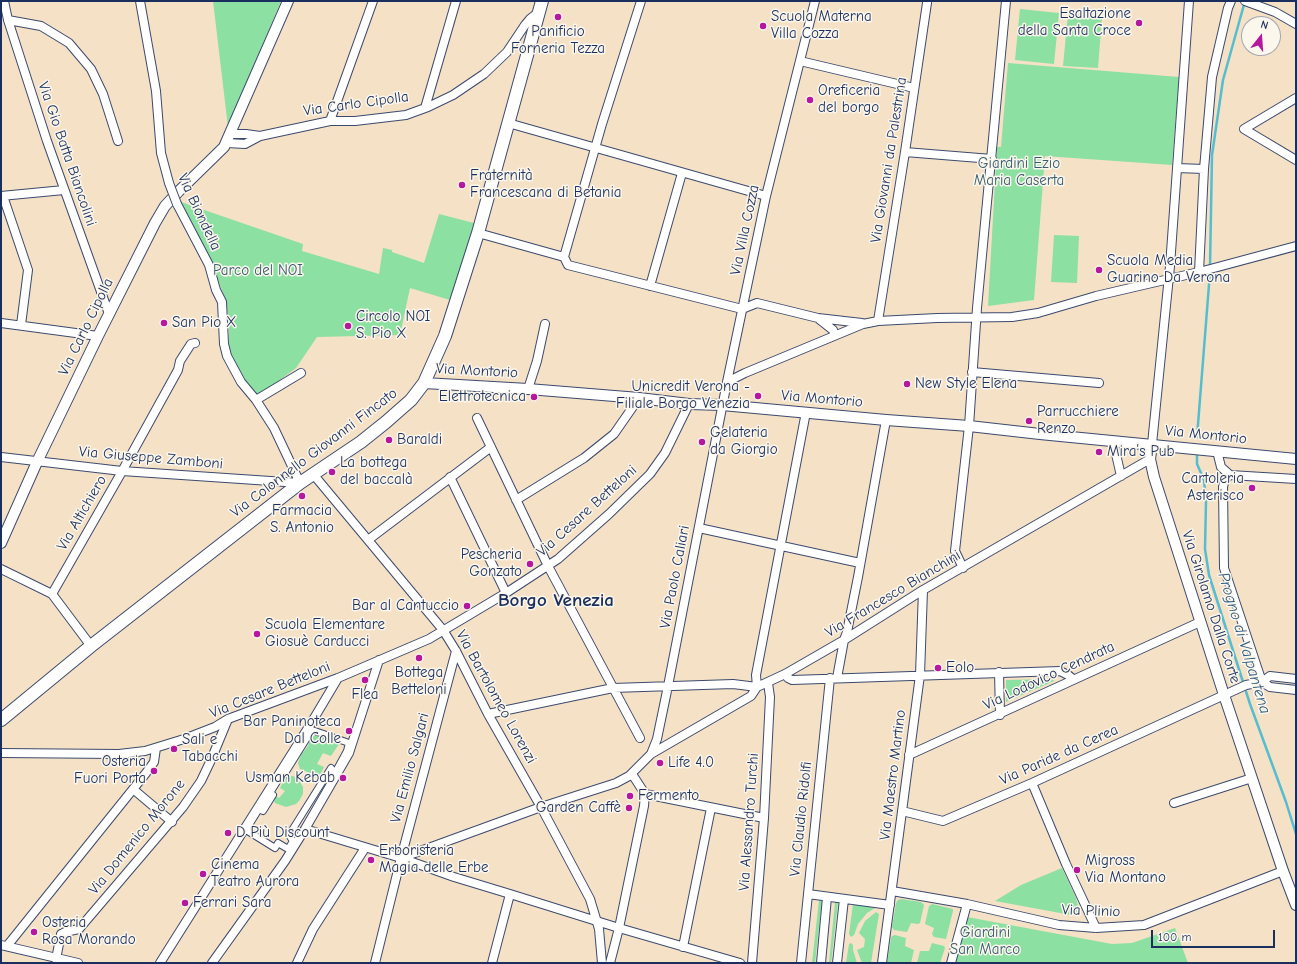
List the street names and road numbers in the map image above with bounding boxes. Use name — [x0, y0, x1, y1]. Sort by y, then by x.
street label: Via Giovanni da Palestrina — [867, 76, 911, 244]
street label: Via Gio Batta Biancolini — [34, 79, 100, 229]
street label: Via Carlo Cipolla — [302, 88, 410, 120]
street label: Via Biondella — [173, 171, 225, 253]
street label: Via Villa Cozza — [727, 183, 763, 277]
street label: Via Carlo Cipolla — [55, 275, 117, 379]
street label: Via Montorio — [436, 360, 518, 382]
street label: Via Colonnello Giovanni Fincato — [227, 384, 401, 522]
street label: Via Montorio — [780, 386, 864, 412]
street label: Via Montorio — [1164, 422, 1248, 448]
street label: Via Giuseppe Zamboni — [78, 443, 224, 473]
street label: Via Cesare Betteloni — [533, 461, 641, 561]
street label: Via Altichiero — [53, 472, 111, 554]
street label: Via Paolo Caliari — [656, 524, 694, 630]
street label: Via Girolamo Dalla Corte — [1178, 528, 1244, 686]
street label: Via Francesco Bianchini — [822, 546, 964, 642]
street label: Via Bartolomeo Lorenzi — [452, 627, 540, 767]
street label: Via Lodovico Cendrata — [980, 638, 1118, 714]
street label: Via Cesare Betteloni — [207, 658, 333, 722]
street label: Via Maestro Martino — [876, 709, 910, 841]
street label: Via Emilio Salgari — [387, 711, 433, 825]
street label: Via Paride da Cerea — [997, 721, 1121, 789]
street label: Via Alessandro Turchi — [735, 752, 763, 892]
street label: Via Claudio Ridolfi — [786, 761, 816, 877]
street label: Via Domenico Morone — [85, 776, 189, 898]
street label: Via Plinio — [1061, 901, 1121, 921]

